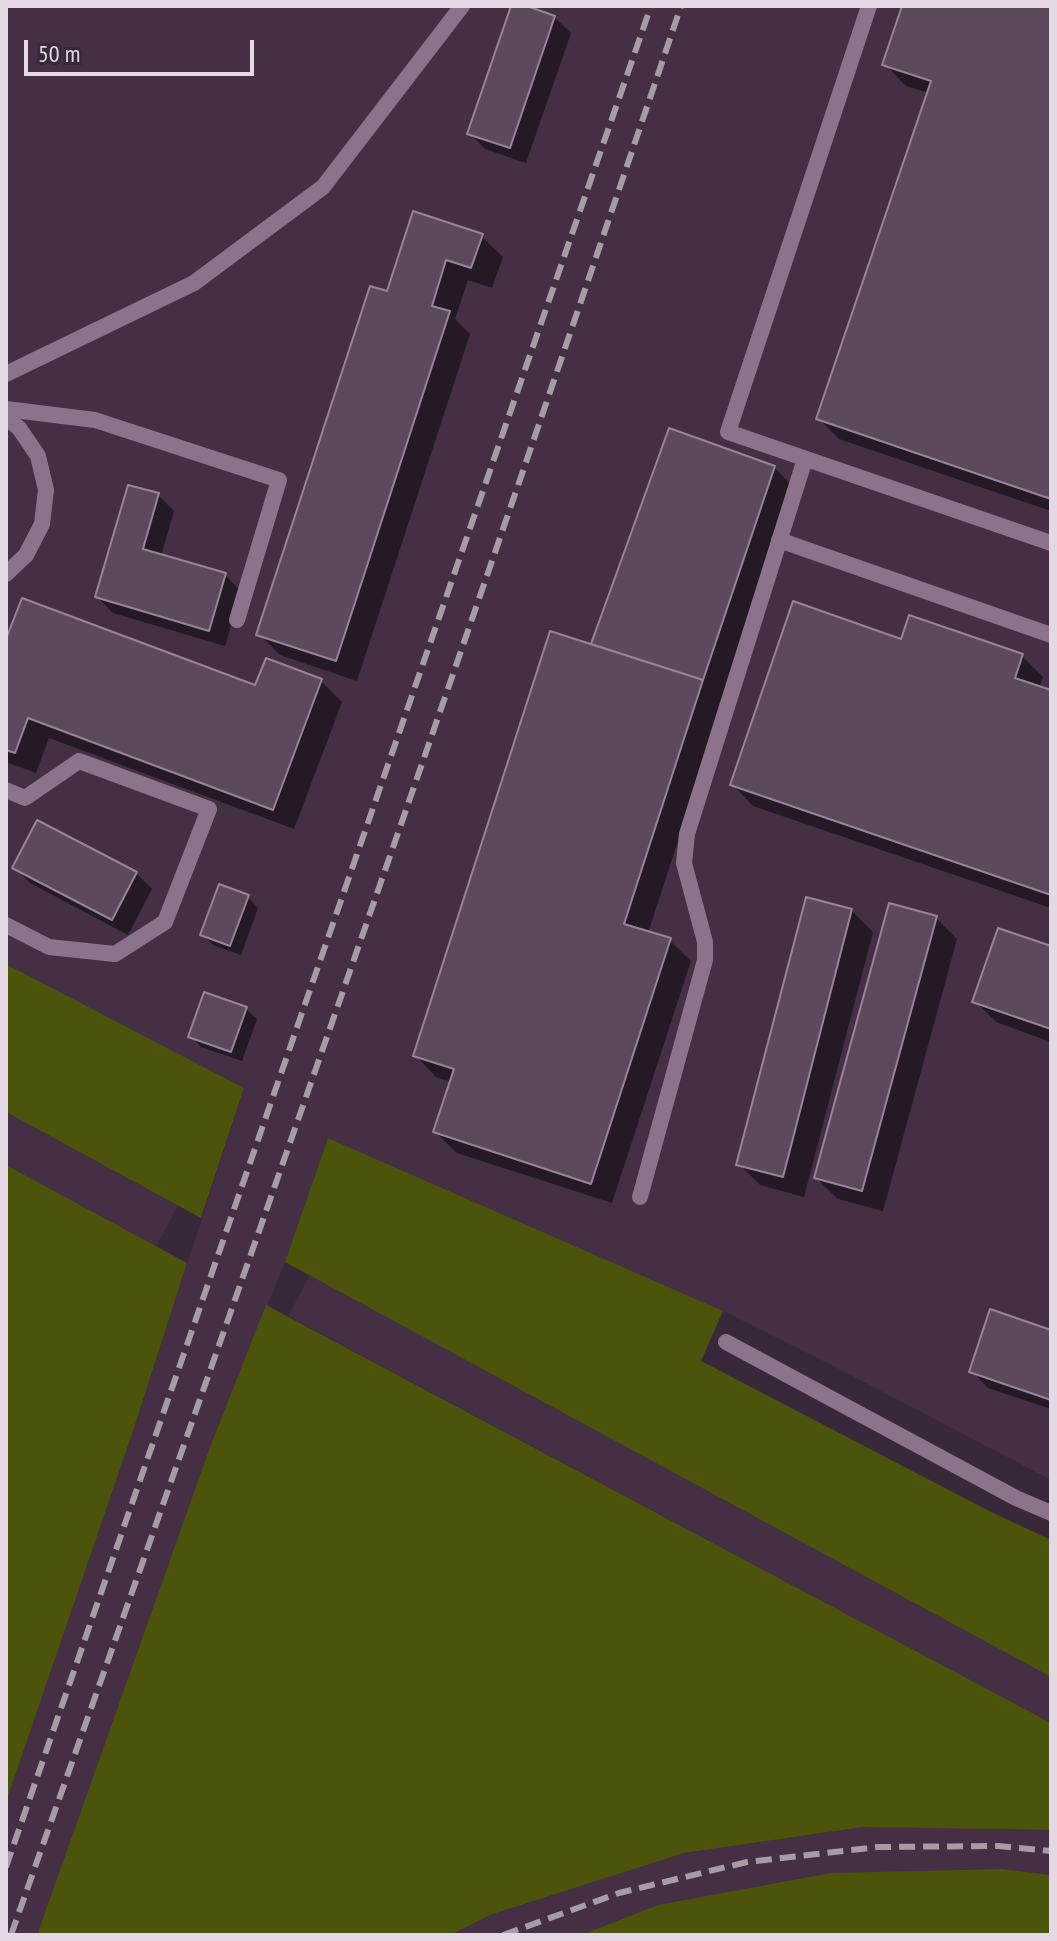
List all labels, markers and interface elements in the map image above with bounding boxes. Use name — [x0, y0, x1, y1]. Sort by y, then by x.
scale bar — [28, 24, 258, 74]
text: 50 m — [38, 38, 80, 69]

